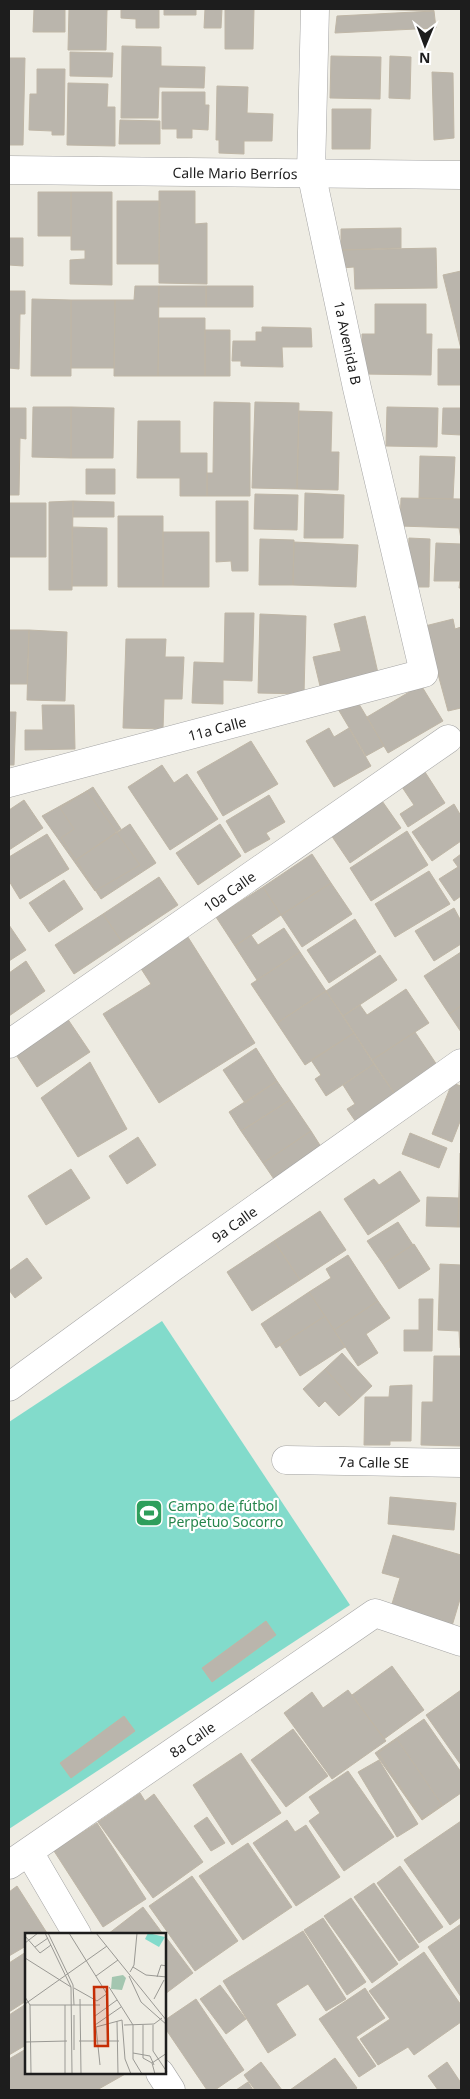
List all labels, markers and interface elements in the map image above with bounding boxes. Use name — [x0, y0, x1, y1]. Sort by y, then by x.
north arrow — [400, 20, 450, 70]
text: N — [419, 49, 431, 68]
street label: Calle Mario Berríos — [172, 162, 298, 183]
street label: 1a Avenida B — [330, 299, 366, 387]
street label: 11a Calle — [186, 711, 248, 745]
street label: 10a Calle — [199, 866, 259, 916]
street label: 9a Calle — [208, 1201, 261, 1246]
street label: 7a Calle SE — [339, 1451, 409, 1472]
place label: Campo de fútbol Perpetuo Socorro — [168, 1496, 284, 1531]
sports icon: Campo de fútbol Perpetuo Socorro — [134, 1498, 164, 1528]
street label: 8a Calle — [165, 1717, 218, 1762]
inset map — [25, 1933, 166, 2074]

